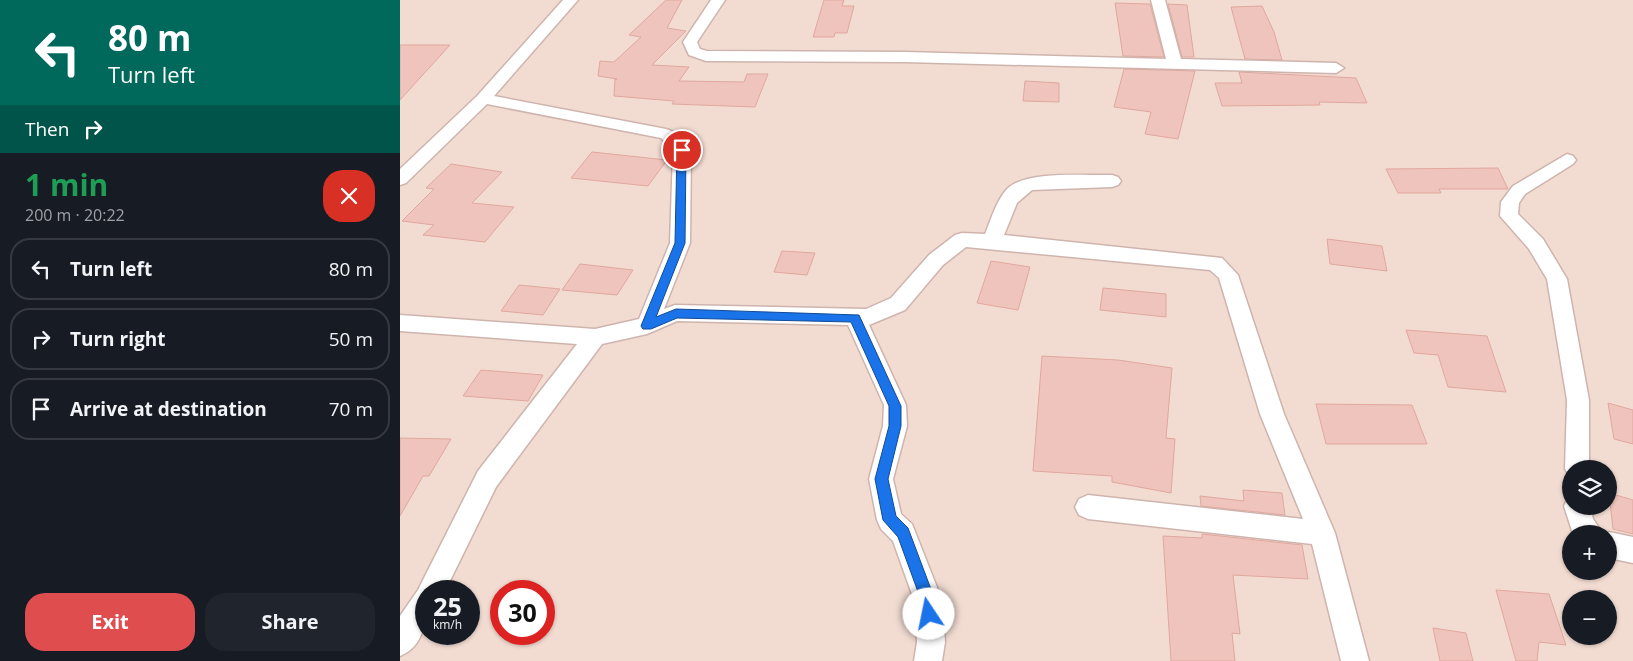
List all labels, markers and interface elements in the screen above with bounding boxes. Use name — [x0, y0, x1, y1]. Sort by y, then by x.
text: 80 m — [108, 14, 191, 61]
icon: left — [25, 20, 90, 85]
text: Turn left — [108, 59, 195, 89]
icon: right — [79, 115, 107, 143]
text: Then — [25, 116, 69, 142]
pin — [661, 129, 703, 171]
icon: arrive — [668, 136, 696, 164]
text: 1 min — [25, 164, 108, 205]
button: close — [323, 170, 375, 222]
text: 200 m · 20:22 — [25, 204, 125, 226]
icon: left — [27, 255, 55, 283]
text: Turn left — [70, 256, 152, 282]
text: 80 m — [329, 256, 373, 282]
icon: right — [27, 325, 55, 353]
text: Turn right — [70, 326, 165, 352]
text: 50 m — [329, 326, 373, 352]
icon: arrive — [27, 395, 55, 423]
text: Arrive at destination — [70, 396, 267, 422]
text: 70 m — [329, 396, 373, 422]
map controls — [1562, 460, 1617, 645]
button: layers — [1562, 460, 1617, 515]
button: + — [1562, 525, 1617, 580]
speed limit sign: 30 — [490, 580, 555, 645]
position arrow — [902, 587, 954, 639]
text: 25 — [433, 589, 462, 623]
button: − — [1562, 590, 1617, 645]
button: Exit — [25, 593, 195, 651]
button: Share — [205, 593, 375, 651]
text: km/h — [433, 616, 462, 633]

